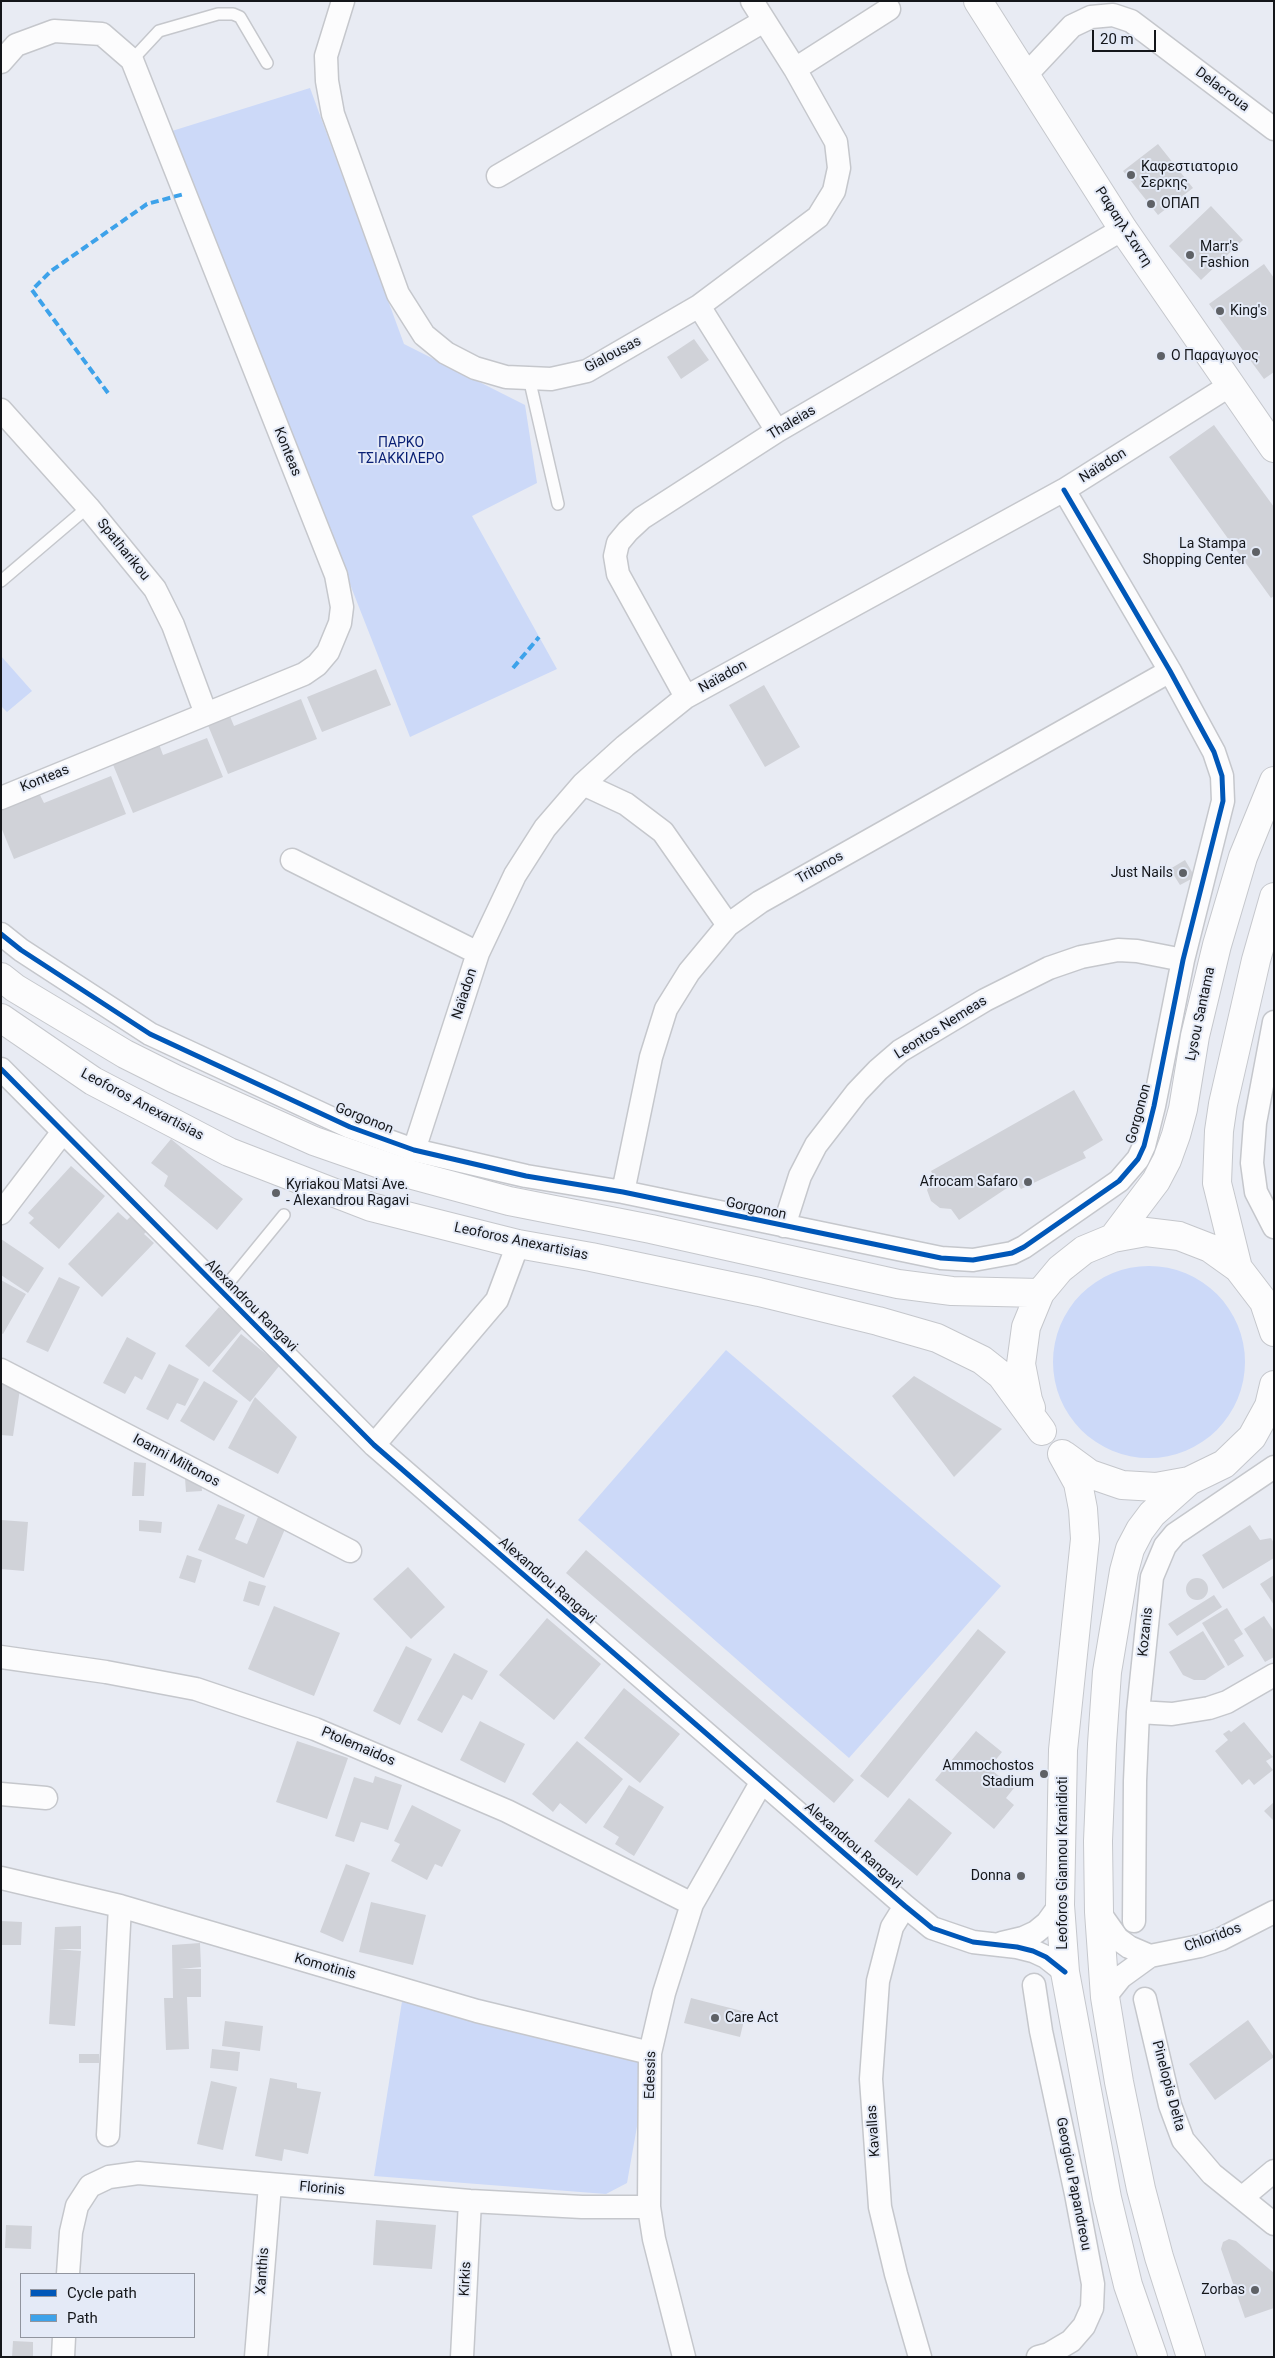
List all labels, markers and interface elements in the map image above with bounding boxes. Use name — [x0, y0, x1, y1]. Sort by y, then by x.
scale bar — [1095, 20, 1159, 52]
text: 20 m — [1100, 30, 1134, 48]
street label: Delacroua — [1192, 64, 1252, 116]
place label: Καφεστιατοριο Σερκης — [1141, 159, 1238, 192]
marker: Καφεστιατοριο Σερκης — [1125, 169, 1137, 181]
street label: Ραφαηλ Σαντη — [1091, 184, 1155, 270]
place label: ΟΠΑΠ — [1161, 196, 1200, 212]
marker: ΟΠΑΠ — [1145, 198, 1157, 210]
place label: Marr's Fashion — [1200, 239, 1249, 272]
marker: Marr's Fashion — [1184, 249, 1196, 261]
place label: King's — [1230, 303, 1267, 319]
marker: King's — [1214, 305, 1226, 317]
street label: Gialousas — [582, 333, 644, 377]
place label: Ο Παραγωγος — [1171, 348, 1259, 364]
marker: Ο Παραγωγος — [1155, 350, 1167, 362]
street label: Thaleias — [765, 402, 819, 444]
street label: Konteas — [270, 425, 304, 479]
park label: ΠΑΡΚΟ ΤΣΙΑΚΚΙΛΕΡΟ — [358, 435, 444, 468]
street label: Naïadon — [1076, 445, 1130, 487]
street label: Spatharikou — [93, 516, 153, 584]
place label: La Stampa Shopping Center — [1143, 536, 1246, 568]
marker: La Stampa Shopping Center — [1250, 546, 1262, 558]
street label: Naïadon — [696, 657, 750, 697]
street label: Konteas — [18, 762, 72, 796]
street label: Tritonos — [793, 848, 847, 888]
place label: Just Nails — [1111, 865, 1173, 881]
marker: Just Nails — [1177, 867, 1189, 879]
street label: Lysou Santama — [1183, 966, 1219, 1062]
street label: Naïadon — [449, 967, 481, 1021]
street label: Leontos Nemeas — [892, 993, 990, 1063]
street label: Leoforos Anexartisias — [78, 1066, 206, 1144]
street label: Gorgonon — [1123, 1082, 1155, 1146]
street label: Gorgonon — [332, 1100, 396, 1138]
place label: Afrocam Safaro — [920, 1174, 1018, 1190]
marker: Afrocam Safaro — [1022, 1176, 1034, 1188]
place label: Kyriakou Matsi Ave. - Alexandrou Ragavi — [286, 1177, 409, 1210]
marker: Kyriakou Matsi Ave. - Alexandrou Ragavi — [270, 1187, 282, 1199]
street label: Gorgonon — [724, 1194, 788, 1224]
street label: Leoforos Anexartisias — [453, 1220, 589, 1264]
street label: Alexandrou Rangavi — [201, 1256, 301, 1356]
street label: Ioanni Miltonos — [130, 1431, 222, 1491]
street label: Alexandrou Rangavi — [495, 1534, 599, 1628]
street label: Kozanis — [1135, 1607, 1157, 1657]
street label: Ptolemaidos — [319, 1724, 397, 1770]
place label: Ammochostos Stadium — [942, 1758, 1034, 1790]
marker: Ammochostos Stadium — [1038, 1768, 1050, 1780]
street label: Leoforos Giannou Kranidioti — [1055, 1776, 1071, 1950]
street label: Alexandrou Rangavi — [801, 1799, 905, 1893]
place label: Donna — [971, 1868, 1011, 1884]
marker: Donna — [1015, 1870, 1027, 1882]
street label: Chloridos — [1182, 1920, 1244, 1956]
street label: Komotinis — [292, 1950, 358, 1984]
place label: Care Act — [725, 2010, 778, 2026]
marker: Care Act — [709, 2012, 721, 2024]
street label: Pinelopis Delta — [1148, 2039, 1188, 2133]
street label: Edessis — [642, 2051, 660, 2099]
street label: Kavallas — [864, 2104, 884, 2158]
street label: Georgiou Papandreou — [1052, 2116, 1094, 2252]
street label: Florinis — [299, 2179, 345, 2199]
street label: Xanthis — [253, 2247, 273, 2295]
street label: Kirkis — [457, 2261, 475, 2297]
legend — [20, 2273, 195, 2338]
place label: Zorbas — [1201, 2282, 1245, 2298]
text: Cycle path — [67, 2284, 137, 2302]
marker: Zorbas — [1249, 2284, 1261, 2296]
text: Path — [67, 2309, 98, 2327]

